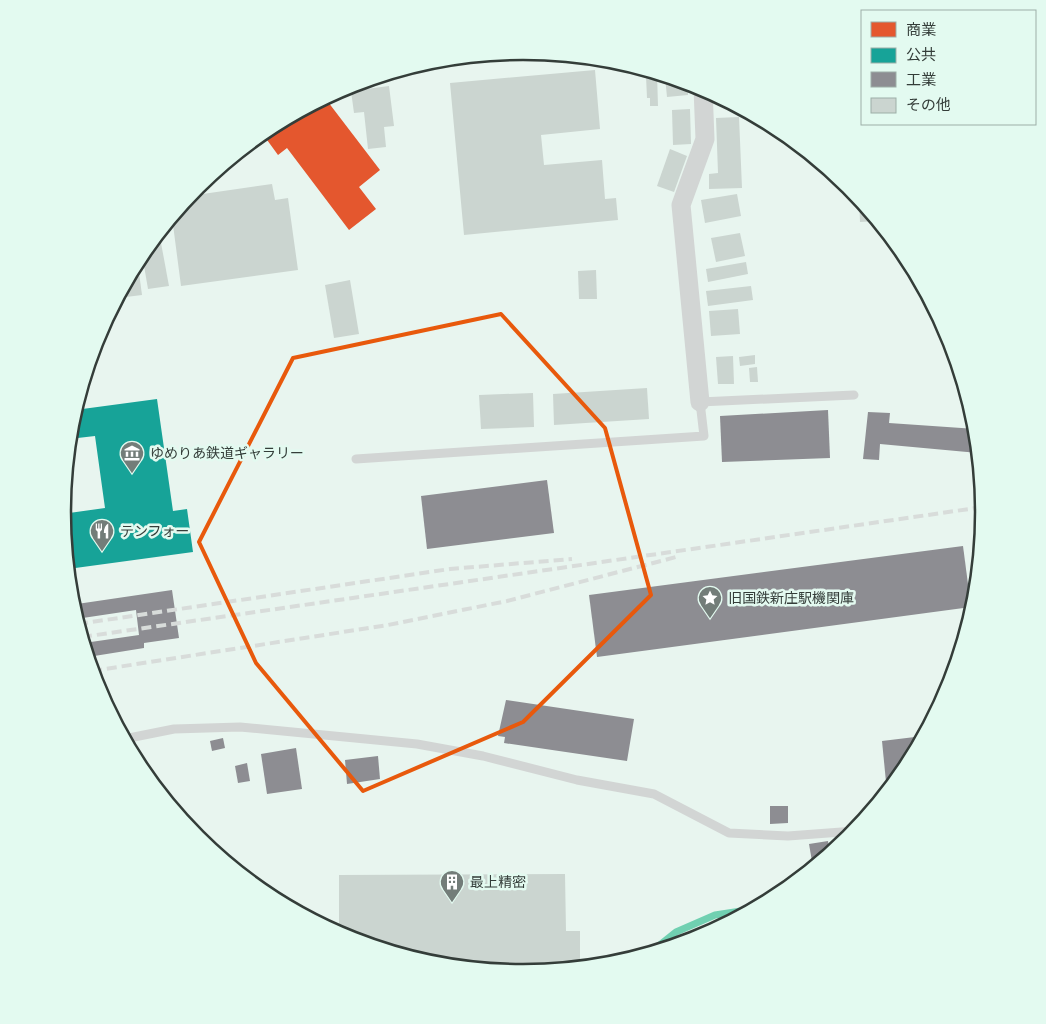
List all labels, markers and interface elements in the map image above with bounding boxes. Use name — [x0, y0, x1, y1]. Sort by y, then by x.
legend — [861, 10, 1036, 125]
text: 商業 — [906, 22, 936, 41]
text: 公共 — [906, 47, 936, 66]
text: 工業 — [906, 72, 936, 91]
text: その他 — [906, 97, 951, 116]
museum icon: ゆめりあ鉄道ギャラリー — [119, 440, 145, 474]
place label: ゆめりあ鉄道ギャラリー — [150, 446, 304, 463]
restaurant icon: テンフォー — [89, 518, 115, 552]
place label: テンフォー — [120, 524, 190, 541]
place icon: 旧国鉄新庄駅機関庫 — [697, 585, 723, 619]
place label: 旧国鉄新庄駅機関庫 — [728, 590, 854, 608]
building icon: 最上精密 — [439, 869, 465, 903]
place label: 最上精密 — [470, 874, 526, 892]

